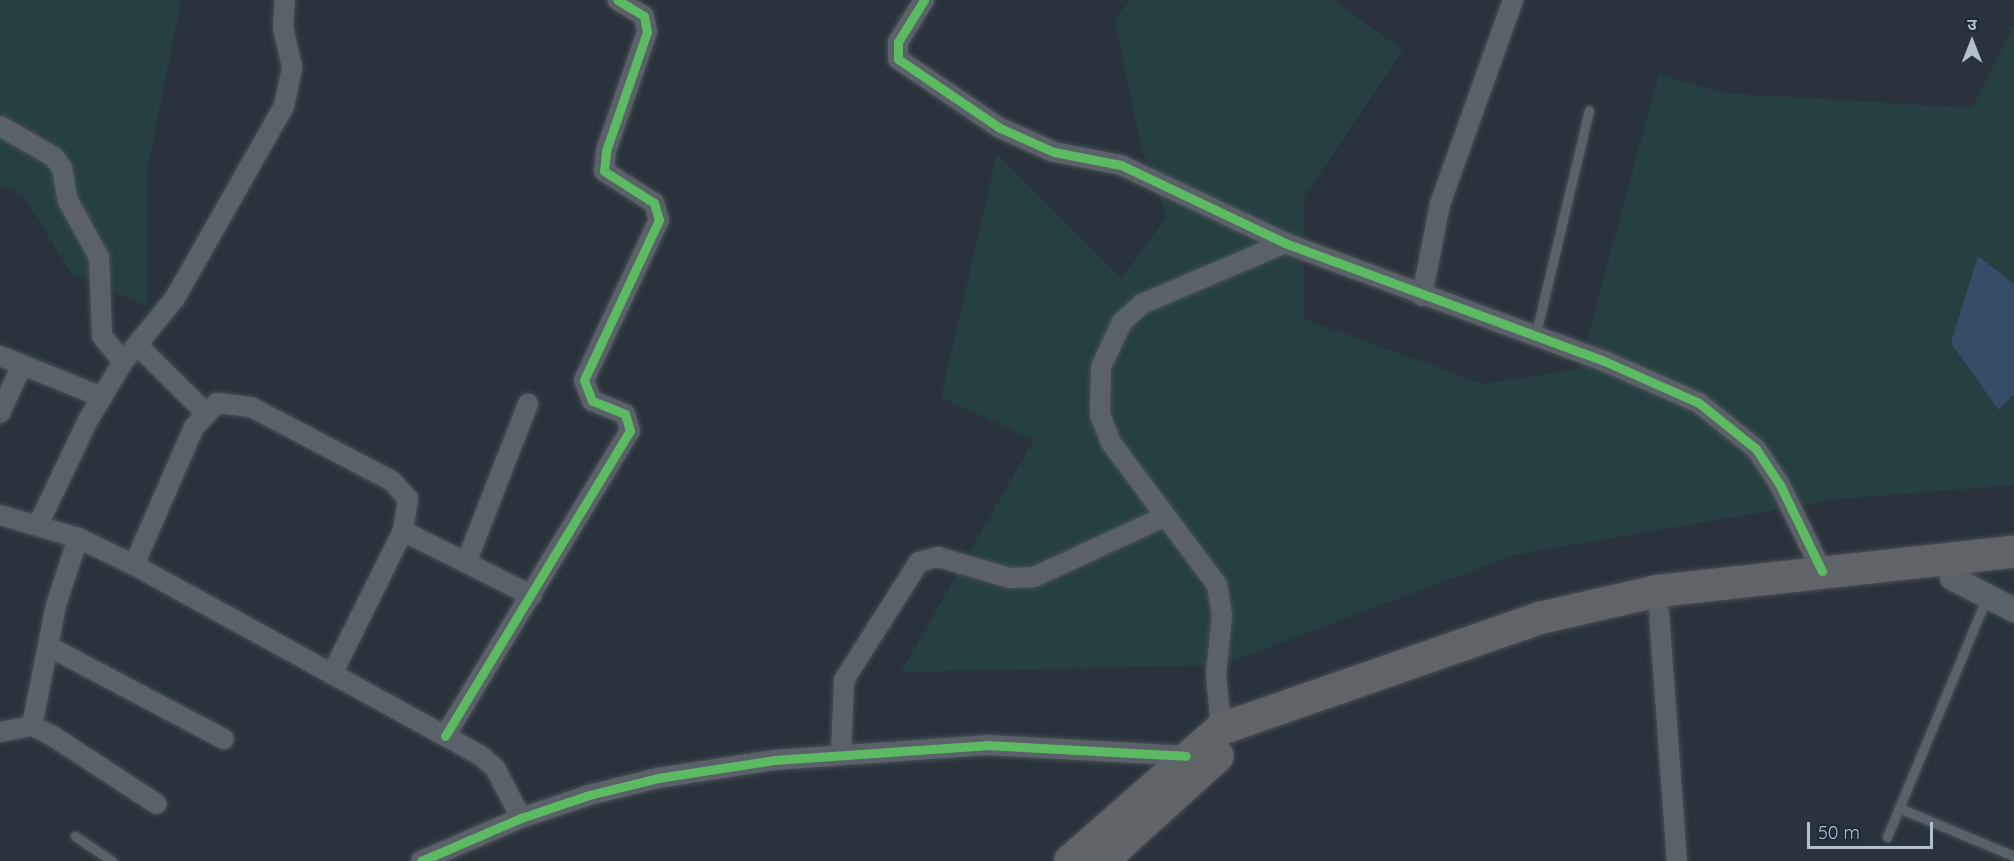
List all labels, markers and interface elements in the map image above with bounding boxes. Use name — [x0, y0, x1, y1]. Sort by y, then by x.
north arrow — [1942, 12, 2002, 72]
text: उ — [1967, 14, 1977, 34]
scale bar — [1810, 810, 1936, 848]
text: 50 m — [1818, 821, 1860, 844]

